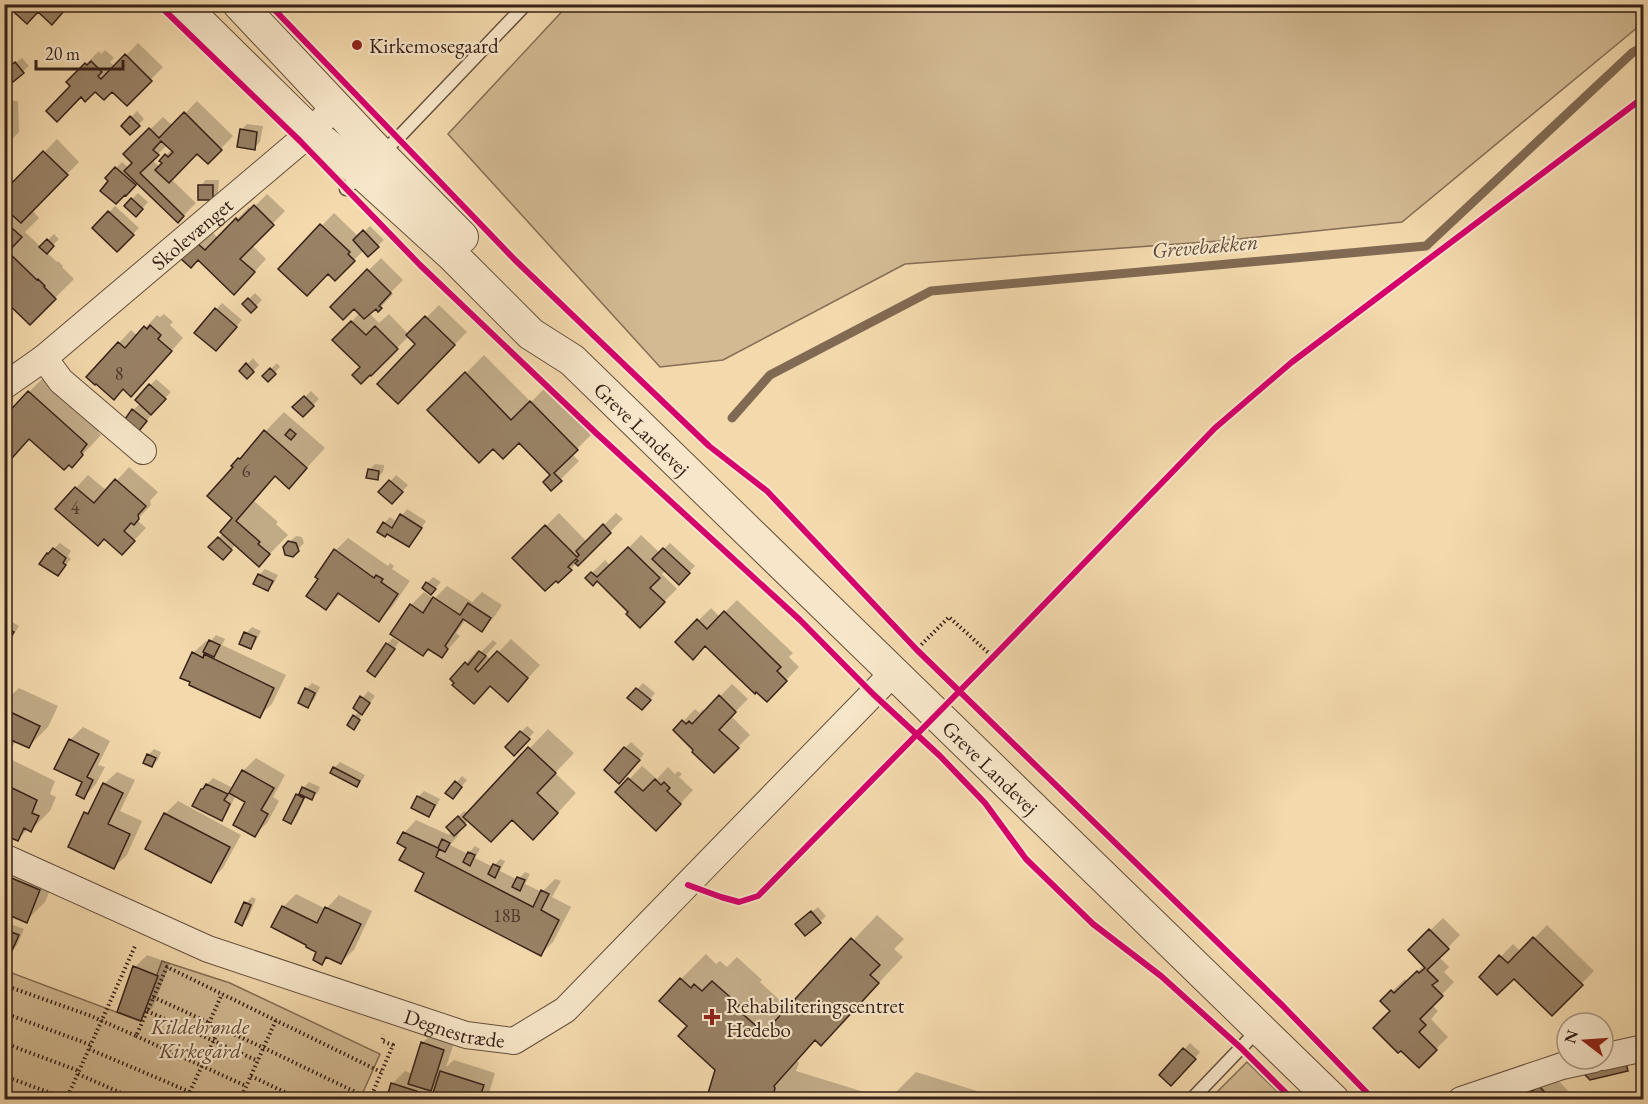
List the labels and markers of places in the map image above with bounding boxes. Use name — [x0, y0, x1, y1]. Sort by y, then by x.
place label: Kirkemosegaard — [369, 32, 499, 59]
marker: Kirkemosegaard — [350, 38, 364, 52]
place label: Rehabiliteringscentret Hedebo — [726, 992, 905, 1043]
marker: Rehabiliteringscentret Hedebo — [703, 1008, 721, 1026]

